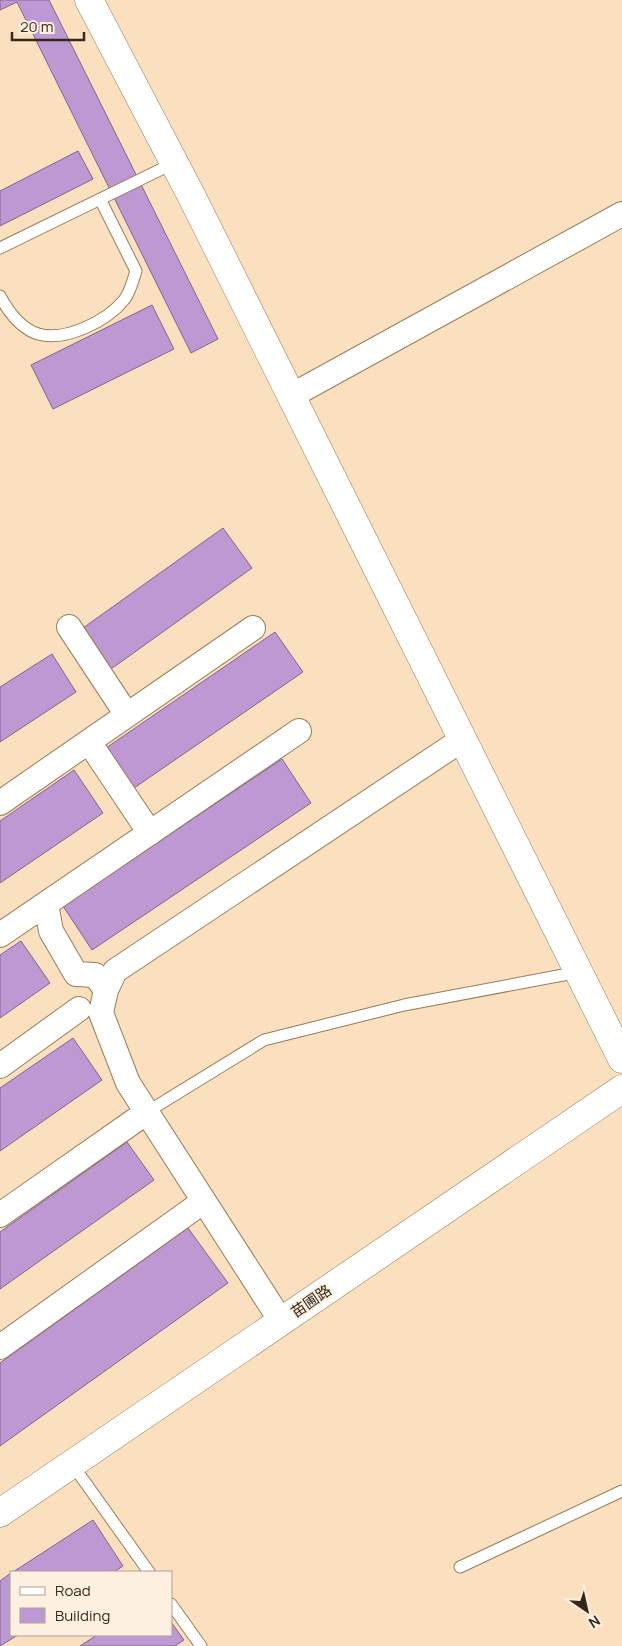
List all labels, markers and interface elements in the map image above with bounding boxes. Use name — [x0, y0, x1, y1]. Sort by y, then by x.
scale bar — [12, 10, 85, 42]
text: 20 m — [20, 16, 53, 37]
street label: 苗圃路 — [286, 1280, 336, 1322]
legend — [10, 1571, 172, 1636]
text: Road — [55, 1580, 91, 1601]
north arrow — [562, 1586, 612, 1636]
text: Building — [55, 1605, 110, 1626]
text: N — [585, 1612, 604, 1633]

